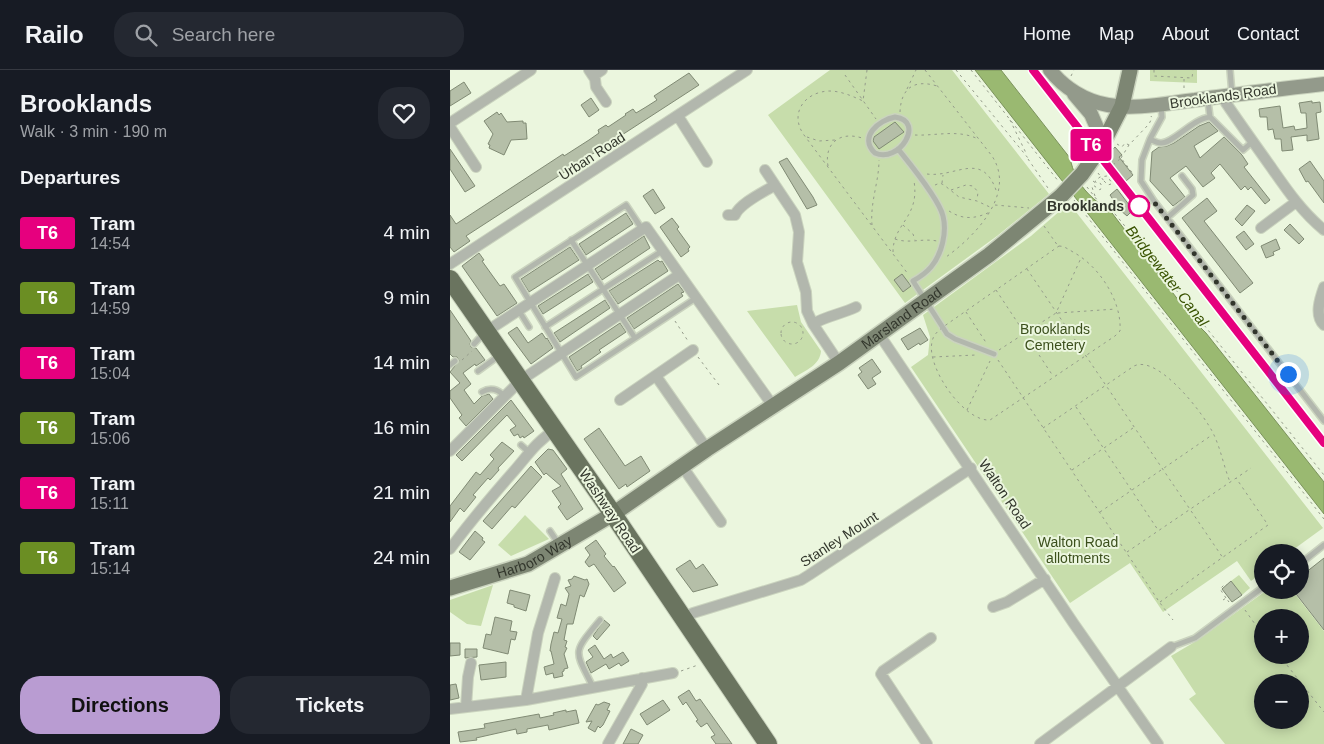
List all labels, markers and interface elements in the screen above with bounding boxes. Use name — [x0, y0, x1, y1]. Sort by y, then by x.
search box — [114, 12, 464, 57]
text: Railo — [25, 21, 84, 48]
icon: search — [132, 21, 160, 49]
text: Search here — [172, 24, 275, 45]
text: Home — [1023, 24, 1071, 44]
text: Map — [1099, 24, 1134, 44]
text: About — [1162, 24, 1209, 44]
text: Contact — [1237, 24, 1299, 44]
street label: Brooklands Road — [1169, 81, 1277, 111]
button: heart — [378, 87, 430, 139]
text: Brooklands — [20, 90, 152, 117]
text: Walk · 3 min · 190 m — [20, 123, 167, 140]
street label: Urban Road — [556, 129, 628, 183]
line badge: T6 — [1068, 129, 1114, 161]
text: T6 — [1080, 135, 1102, 155]
text: Departures — [20, 167, 120, 188]
marker: Brooklands — [1128, 195, 1150, 217]
place label: Brooklands — [1047, 198, 1124, 214]
text: Tram — [90, 213, 135, 234]
text: 4 min — [384, 222, 430, 243]
water label: Bridgewater Canal — [1123, 222, 1212, 330]
text: T6 — [37, 223, 58, 243]
text: 14:54 — [90, 235, 130, 252]
text: Tram — [90, 278, 135, 299]
street label: Marsland Road — [858, 284, 945, 352]
text: 9 min — [384, 287, 430, 308]
text: T6 — [37, 288, 58, 308]
text: 14:59 — [90, 300, 130, 317]
park label: Brooklands Cemetery — [1020, 321, 1090, 353]
text: Tram — [90, 343, 135, 364]
text: 14 min — [373, 352, 430, 373]
text: T6 — [37, 353, 58, 373]
your location — [1276, 362, 1301, 387]
text: 15:04 — [90, 365, 130, 382]
text: Tram — [90, 408, 135, 429]
text: 16 min — [373, 417, 430, 438]
text: T6 — [37, 418, 58, 438]
text: 15:06 — [90, 430, 130, 447]
street label: Walton Road — [976, 456, 1034, 532]
street label: Washway Road — [576, 466, 644, 556]
text: Tram — [90, 473, 135, 494]
text: 21 min — [373, 482, 430, 503]
text: T6 — [37, 483, 58, 503]
text: 15:11 — [90, 495, 129, 512]
street label: Stanley Mount — [797, 508, 881, 570]
street label: Harboro Way — [494, 532, 575, 581]
park label: Walton Road allotments — [1038, 534, 1118, 566]
text: Tram — [90, 538, 135, 559]
map controls — [1254, 544, 1309, 729]
button: locate — [1254, 544, 1309, 599]
text: 24 min — [373, 547, 430, 568]
text: T6 — [37, 548, 58, 568]
text: 15:14 — [90, 560, 130, 577]
button: + — [1254, 609, 1309, 664]
button: − — [1254, 674, 1309, 729]
button: Directions — [20, 676, 220, 734]
button: Tickets — [230, 676, 430, 734]

